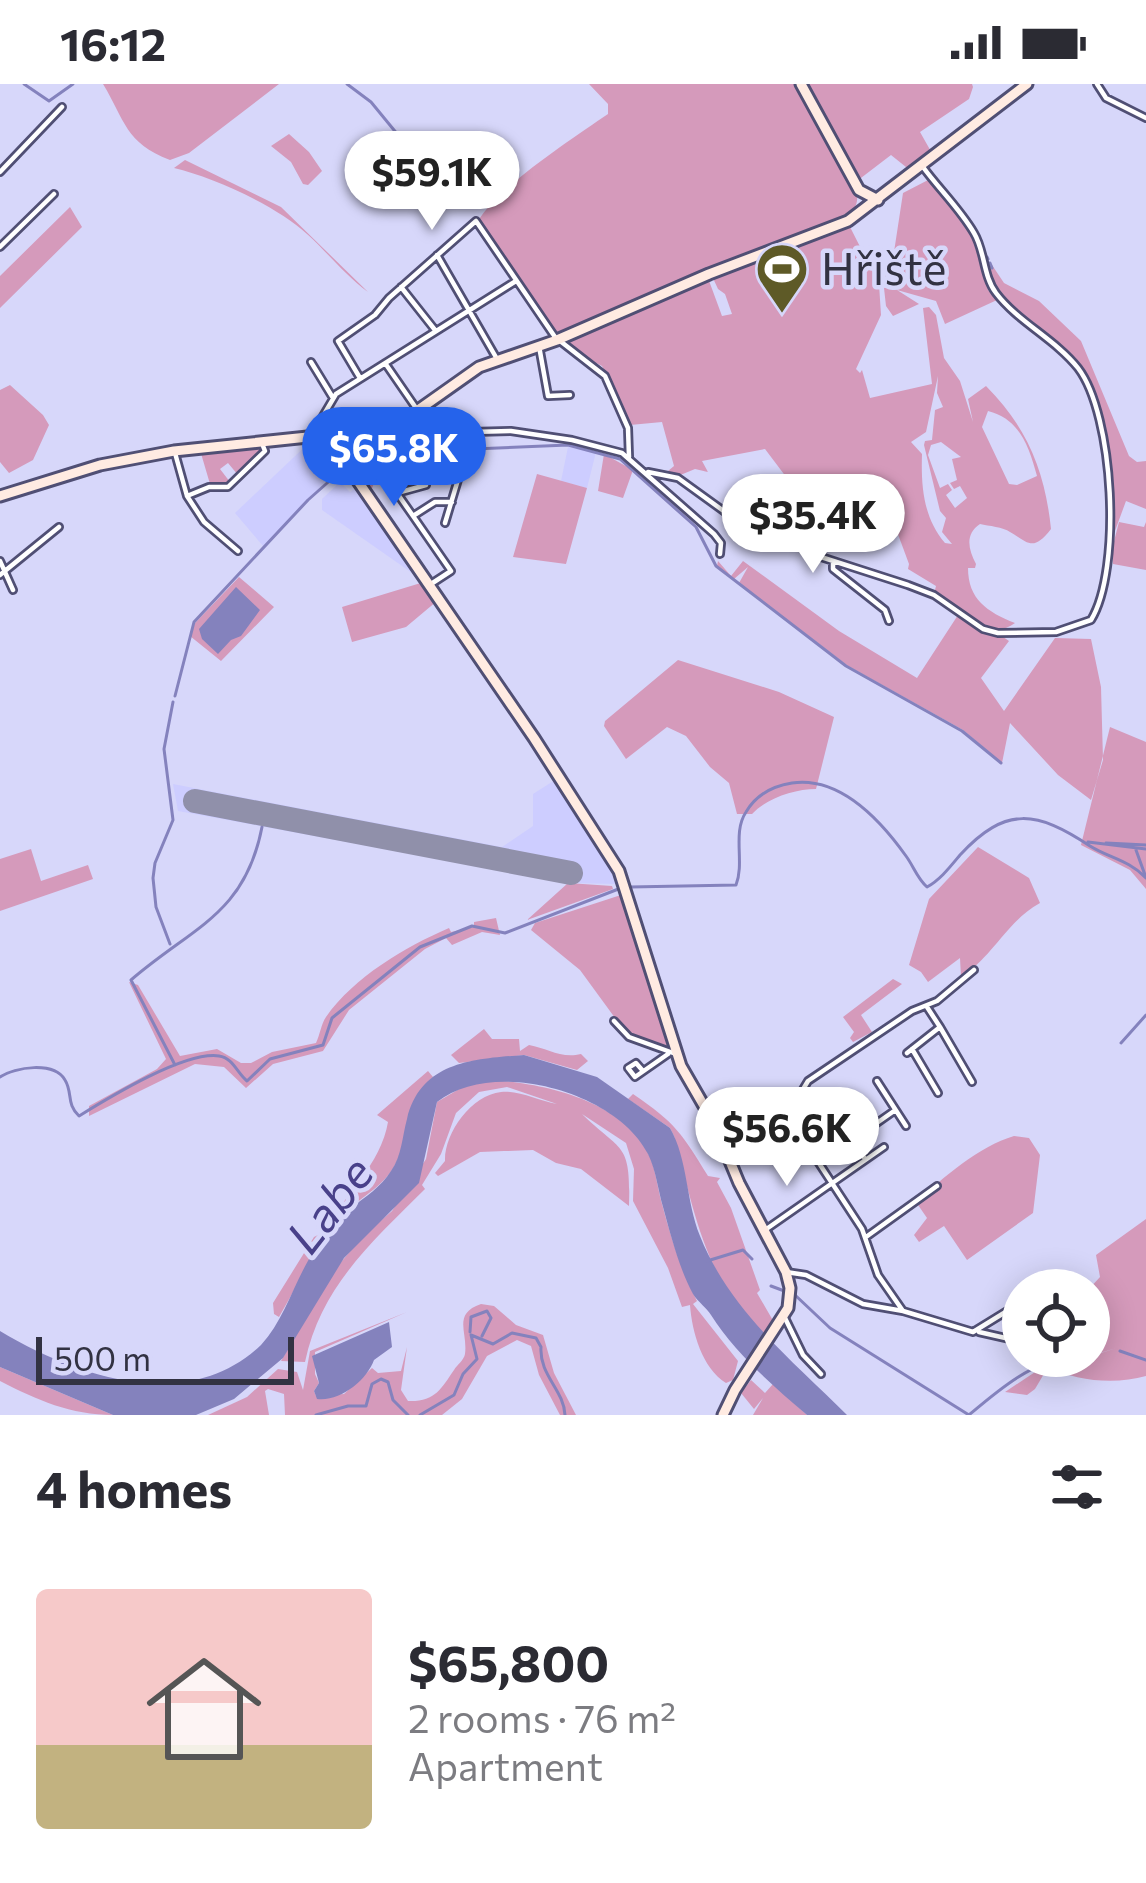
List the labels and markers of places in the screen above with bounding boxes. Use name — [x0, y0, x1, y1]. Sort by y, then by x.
pin: $59.1K — [334, 131, 530, 233]
place label: Hřiště — [821, 239, 946, 294]
sports icon: Hřiště — [754, 241, 810, 315]
pin: $65.8K — [296, 407, 492, 509]
pin: $35.4K — [715, 474, 911, 576]
pin: $56.6K — [689, 1087, 885, 1189]

